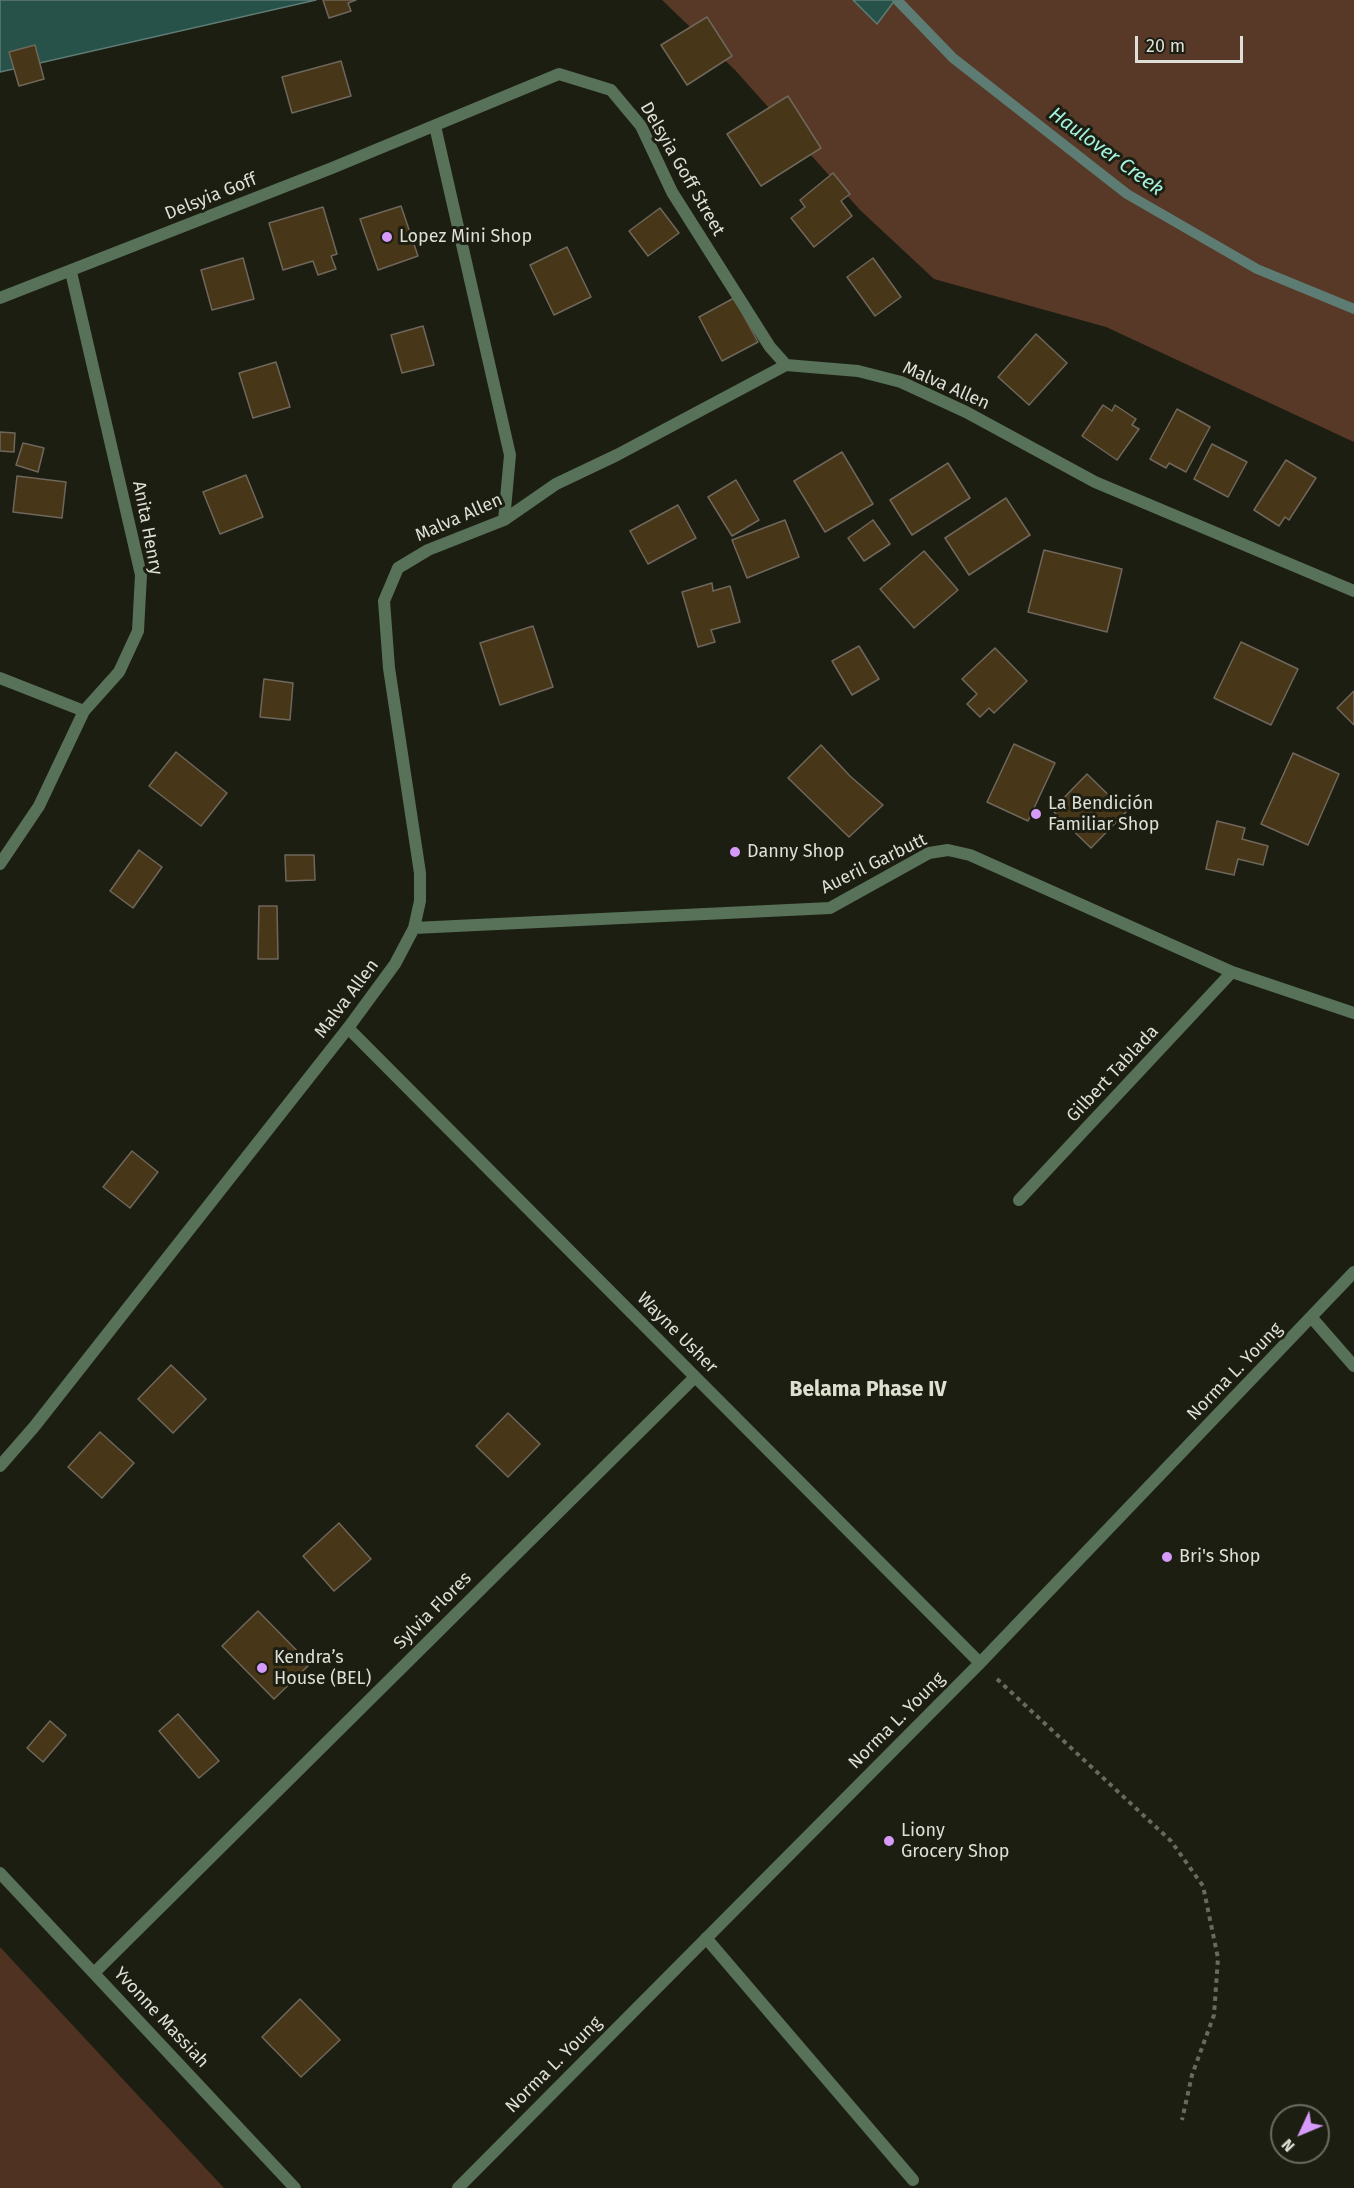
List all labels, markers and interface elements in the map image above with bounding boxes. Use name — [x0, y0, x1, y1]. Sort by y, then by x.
scale bar — [1138, 24, 1246, 62]
text: 20 m — [1146, 35, 1185, 57]
street label: Delsyia Goff Street — [635, 98, 729, 240]
water label: Haulover Creek — [1044, 102, 1168, 202]
street label: Delsyia Goff — [162, 169, 260, 225]
place label: Lopez Mini Shop — [399, 226, 532, 248]
marker: Lopez Mini Shop — [380, 230, 394, 244]
street label: Malva Allen — [899, 357, 993, 415]
street label: Anita Henry — [127, 479, 167, 577]
street label: Malva Allen — [412, 489, 506, 547]
place label: La Bendición Familiar Shop — [1048, 793, 1159, 836]
marker: La Bendición Familiar Shop — [1029, 807, 1043, 821]
street label: Aueril Garbutt — [818, 829, 930, 899]
place label: Danny Shop — [747, 841, 844, 863]
marker: Danny Shop — [728, 845, 742, 859]
street label: Malva Allen — [310, 955, 384, 1043]
street label: Gilbert Tablada — [1063, 1021, 1163, 1127]
street label: Wayne Usher — [632, 1288, 722, 1378]
street label: Norma L. Young — [1183, 1319, 1287, 1425]
district label: Belama Phase IV — [790, 1377, 946, 1403]
place label: Bri's Shop — [1179, 1546, 1260, 1568]
marker: Bri's Shop — [1160, 1550, 1174, 1564]
street label: Sylvia Flores — [390, 1568, 476, 1654]
place label: Kendra’s House (BEL) — [274, 1647, 371, 1690]
marker: Kendra’s House (BEL) — [255, 1661, 269, 1675]
street label: Norma L. Young — [844, 1668, 950, 1774]
place label: Liony Grocery Shop — [901, 1820, 1009, 1862]
marker: Liony Grocery Shop — [882, 1834, 896, 1848]
street label: Yvonne Massiah — [109, 1963, 213, 2073]
street label: Norma L. Young — [501, 2012, 607, 2118]
north arrow — [1270, 2104, 1330, 2164]
text: N — [1278, 2135, 1299, 2156]

